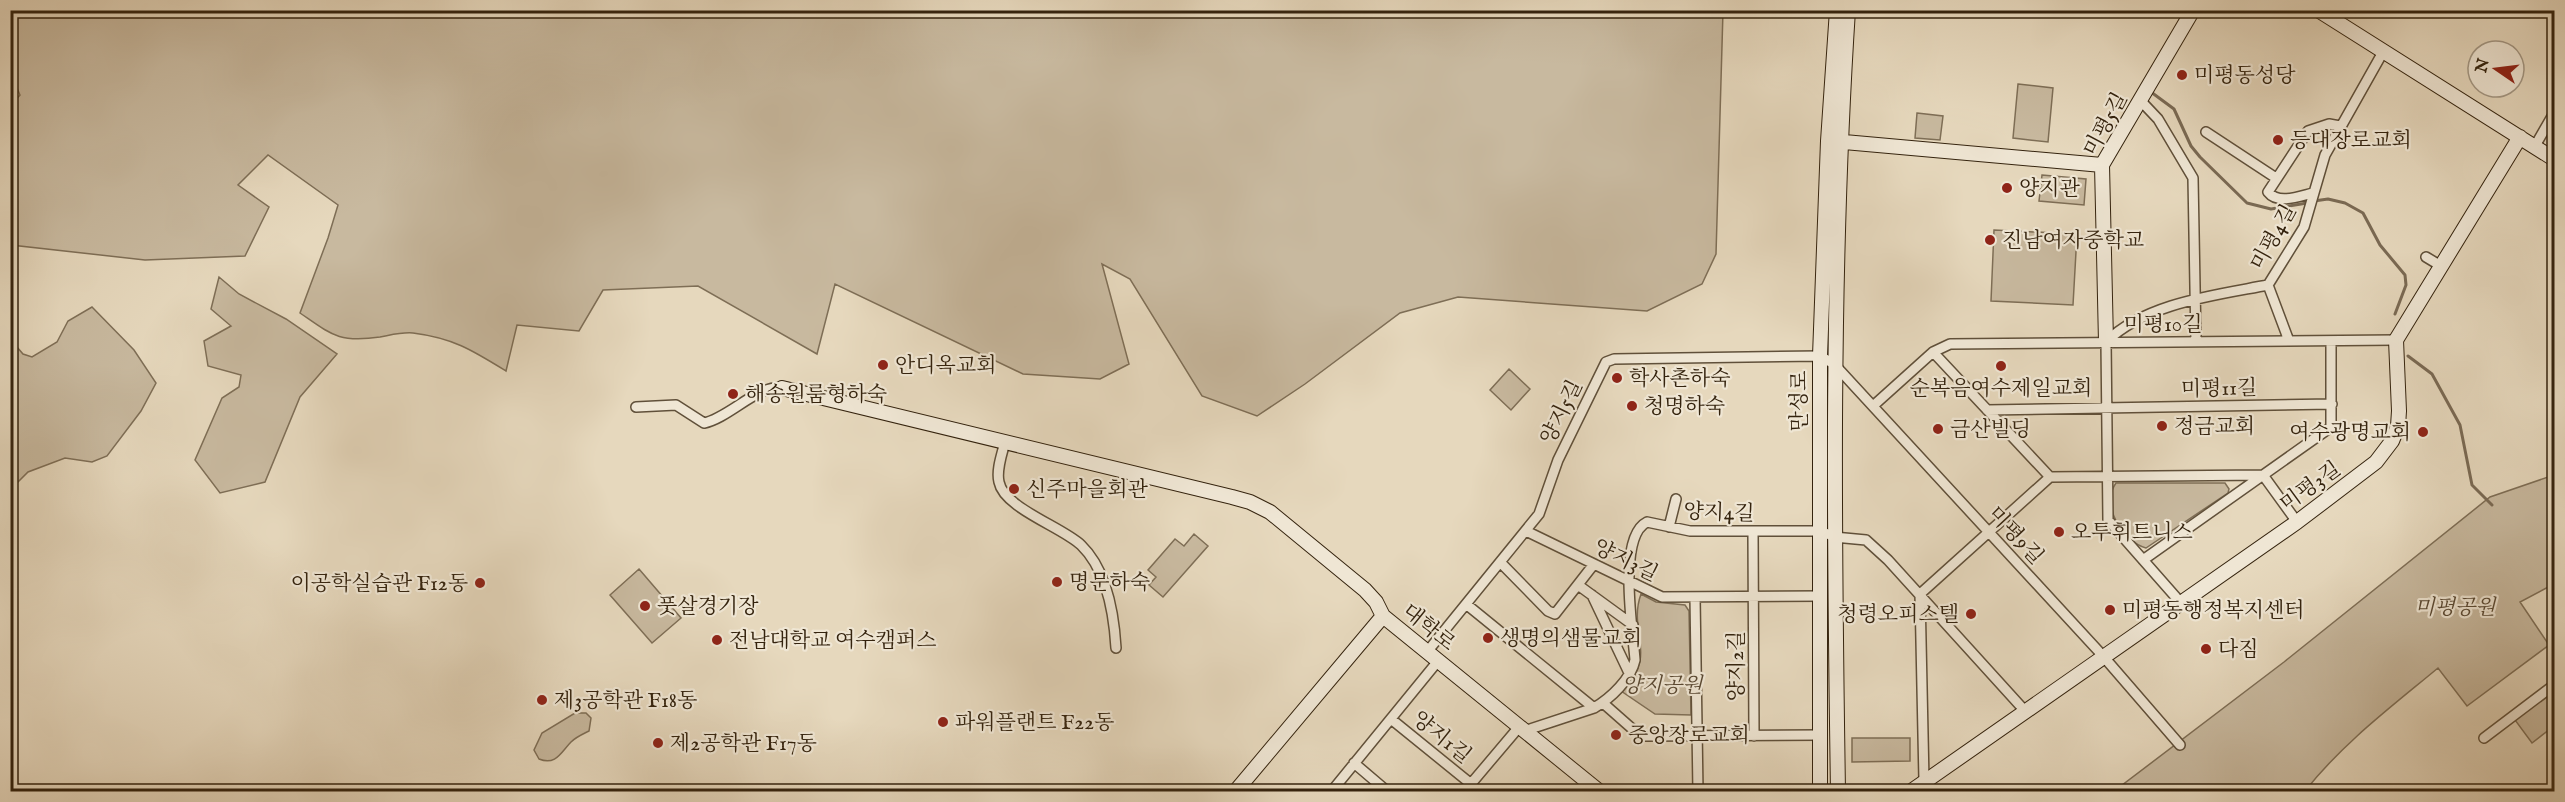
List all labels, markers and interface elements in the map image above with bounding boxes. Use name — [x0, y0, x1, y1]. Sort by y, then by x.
north arrow — [2466, 39, 2526, 99]
text: N — [2472, 57, 2495, 76]
place label: 미평동성당 — [2194, 63, 2296, 90]
marker: 미평동성당 — [2175, 68, 2189, 82]
street label: 미평5길 — [2078, 88, 2134, 161]
place label: 등대장로교회 — [2290, 128, 2412, 155]
marker: 등대장로교회 — [2271, 133, 2285, 147]
place label: 양지관 — [2019, 176, 2081, 203]
marker: 양지관 — [2000, 181, 2014, 195]
street label: 미평4길 — [2245, 200, 2303, 275]
place label: 진남여자중학교 — [2002, 228, 2144, 255]
marker: 진남여자중학교 — [1983, 233, 1997, 247]
street label: 미평10길 — [2124, 312, 2202, 339]
place label: 안디옥교회 — [895, 353, 996, 380]
marker: 안디옥교회 — [876, 358, 890, 372]
marker: 순복음여수제일교회 — [1994, 359, 2008, 373]
place label: 학사촌하숙 — [1629, 366, 1730, 393]
marker: 학사촌하숙 — [1610, 371, 1624, 385]
street label: 만성로 — [1787, 371, 1814, 431]
street label: 미평11길 — [2181, 375, 2258, 404]
street label: 양지5길 — [1535, 376, 1589, 449]
place label: 순복음여수제일교회 — [1910, 376, 2092, 403]
place label: 해송원룸형하숙 — [745, 382, 887, 409]
marker: 해송원룸형하숙 — [726, 387, 740, 401]
place label: 청명하숙 — [1644, 394, 1725, 421]
marker: 청명하숙 — [1625, 399, 1639, 413]
place label: 정금교회 — [2174, 414, 2255, 441]
place label: 금산빌딩 — [1950, 417, 2031, 444]
marker: 정금교회 — [2155, 419, 2169, 433]
place label: 여수광명교회 — [2289, 420, 2411, 447]
marker: 금산빌딩 — [1931, 422, 1945, 436]
marker: 여수광명교회 — [2416, 425, 2430, 439]
street label: 미평3길 — [2275, 456, 2347, 518]
place label: 신주마을회관 — [1026, 477, 1148, 504]
marker: 신주마을회관 — [1007, 482, 1021, 496]
street label: 양지4길 — [1683, 499, 1755, 528]
street label: 미평9길 — [1981, 501, 2049, 571]
place label: 오투휘트니스 — [2071, 520, 2193, 547]
marker: 오투휘트니스 — [2052, 525, 2066, 539]
street label: 양지3길 — [1589, 534, 1662, 589]
place label: 명문하숙 — [1069, 570, 1150, 597]
place label: 이공학실습관 F12동 — [290, 571, 468, 598]
marker: 명문하숙 — [1050, 575, 1064, 589]
marker: 이공학실습관 F12동 — [473, 576, 487, 590]
place label: 풋살경기장 — [657, 594, 759, 621]
park label: 미평공원 — [2414, 595, 2497, 622]
place label: 미평동행정복지센터 — [2122, 598, 2305, 625]
marker: 풋살경기장 — [638, 599, 652, 613]
street label: 대학로 — [1396, 599, 1460, 658]
place label: 청령오피스텔 — [1837, 602, 1959, 629]
marker: 미평동행정복지센터 — [2103, 603, 2117, 617]
marker: 청령오피스텔 — [1964, 607, 1978, 621]
place label: 생명의샘물교회 — [1500, 626, 1642, 653]
place label: 전남대학교 여수캠퍼스 — [729, 628, 936, 655]
marker: 생명의샘물교회 — [1481, 631, 1495, 645]
street label: 양지2길 — [1724, 631, 1751, 701]
marker: 전남대학교 여수캠퍼스 — [710, 633, 724, 647]
place label: 다짐 — [2218, 637, 2259, 664]
marker: 다짐 — [2199, 642, 2213, 656]
park label: 양지공원 — [1621, 673, 1704, 700]
place label: 제3공학관 F18동 — [554, 688, 697, 715]
marker: 제3공학관 F18동 — [535, 693, 549, 707]
street label: 양지1길 — [1406, 706, 1476, 770]
place label: 파워플랜트 F22동 — [955, 710, 1114, 737]
marker: 파워플랜트 F22동 — [936, 715, 950, 729]
place label: 중앙장로교회 — [1628, 723, 1750, 750]
marker: 중앙장로교회 — [1609, 728, 1623, 742]
place label: 제2공학관 F17동 — [670, 731, 817, 758]
marker: 제2공학관 F17동 — [651, 736, 665, 750]

